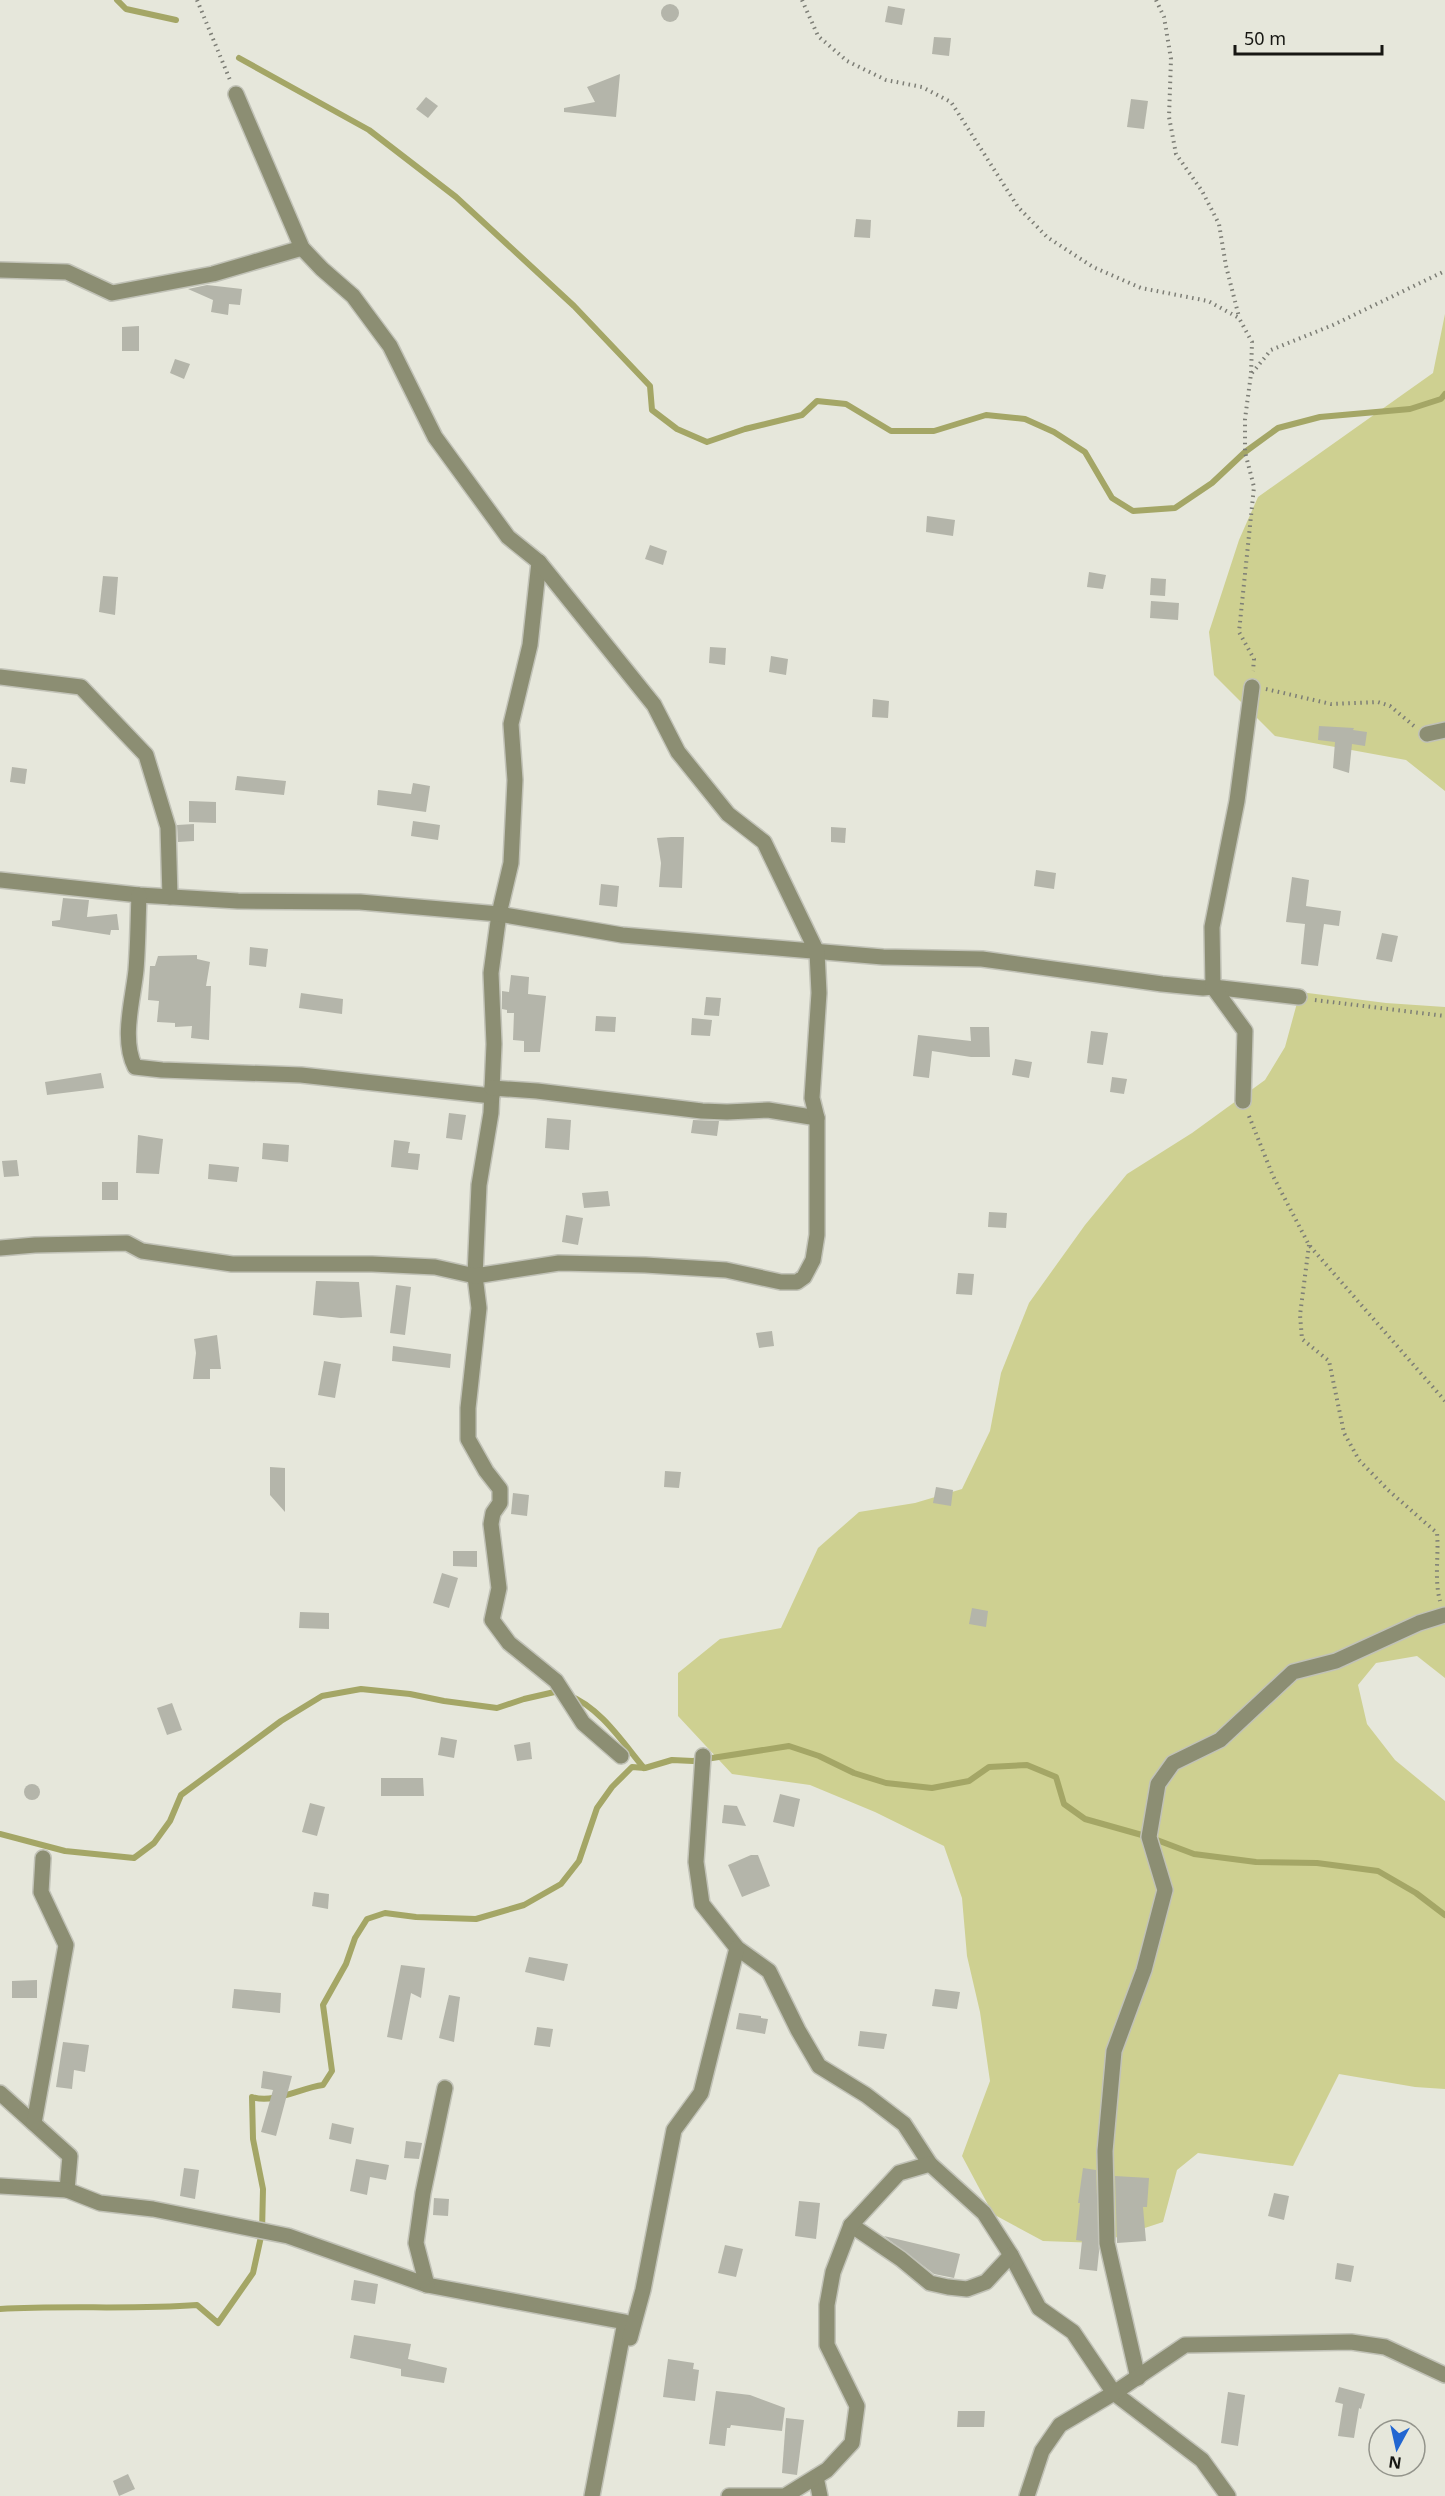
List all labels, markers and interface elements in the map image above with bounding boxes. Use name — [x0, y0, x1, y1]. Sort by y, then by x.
scale bar — [1235, 18, 1382, 56]
text: 50 m — [1244, 26, 1286, 50]
north arrow — [1367, 2418, 1427, 2478]
text: N — [1387, 2451, 1403, 2475]

